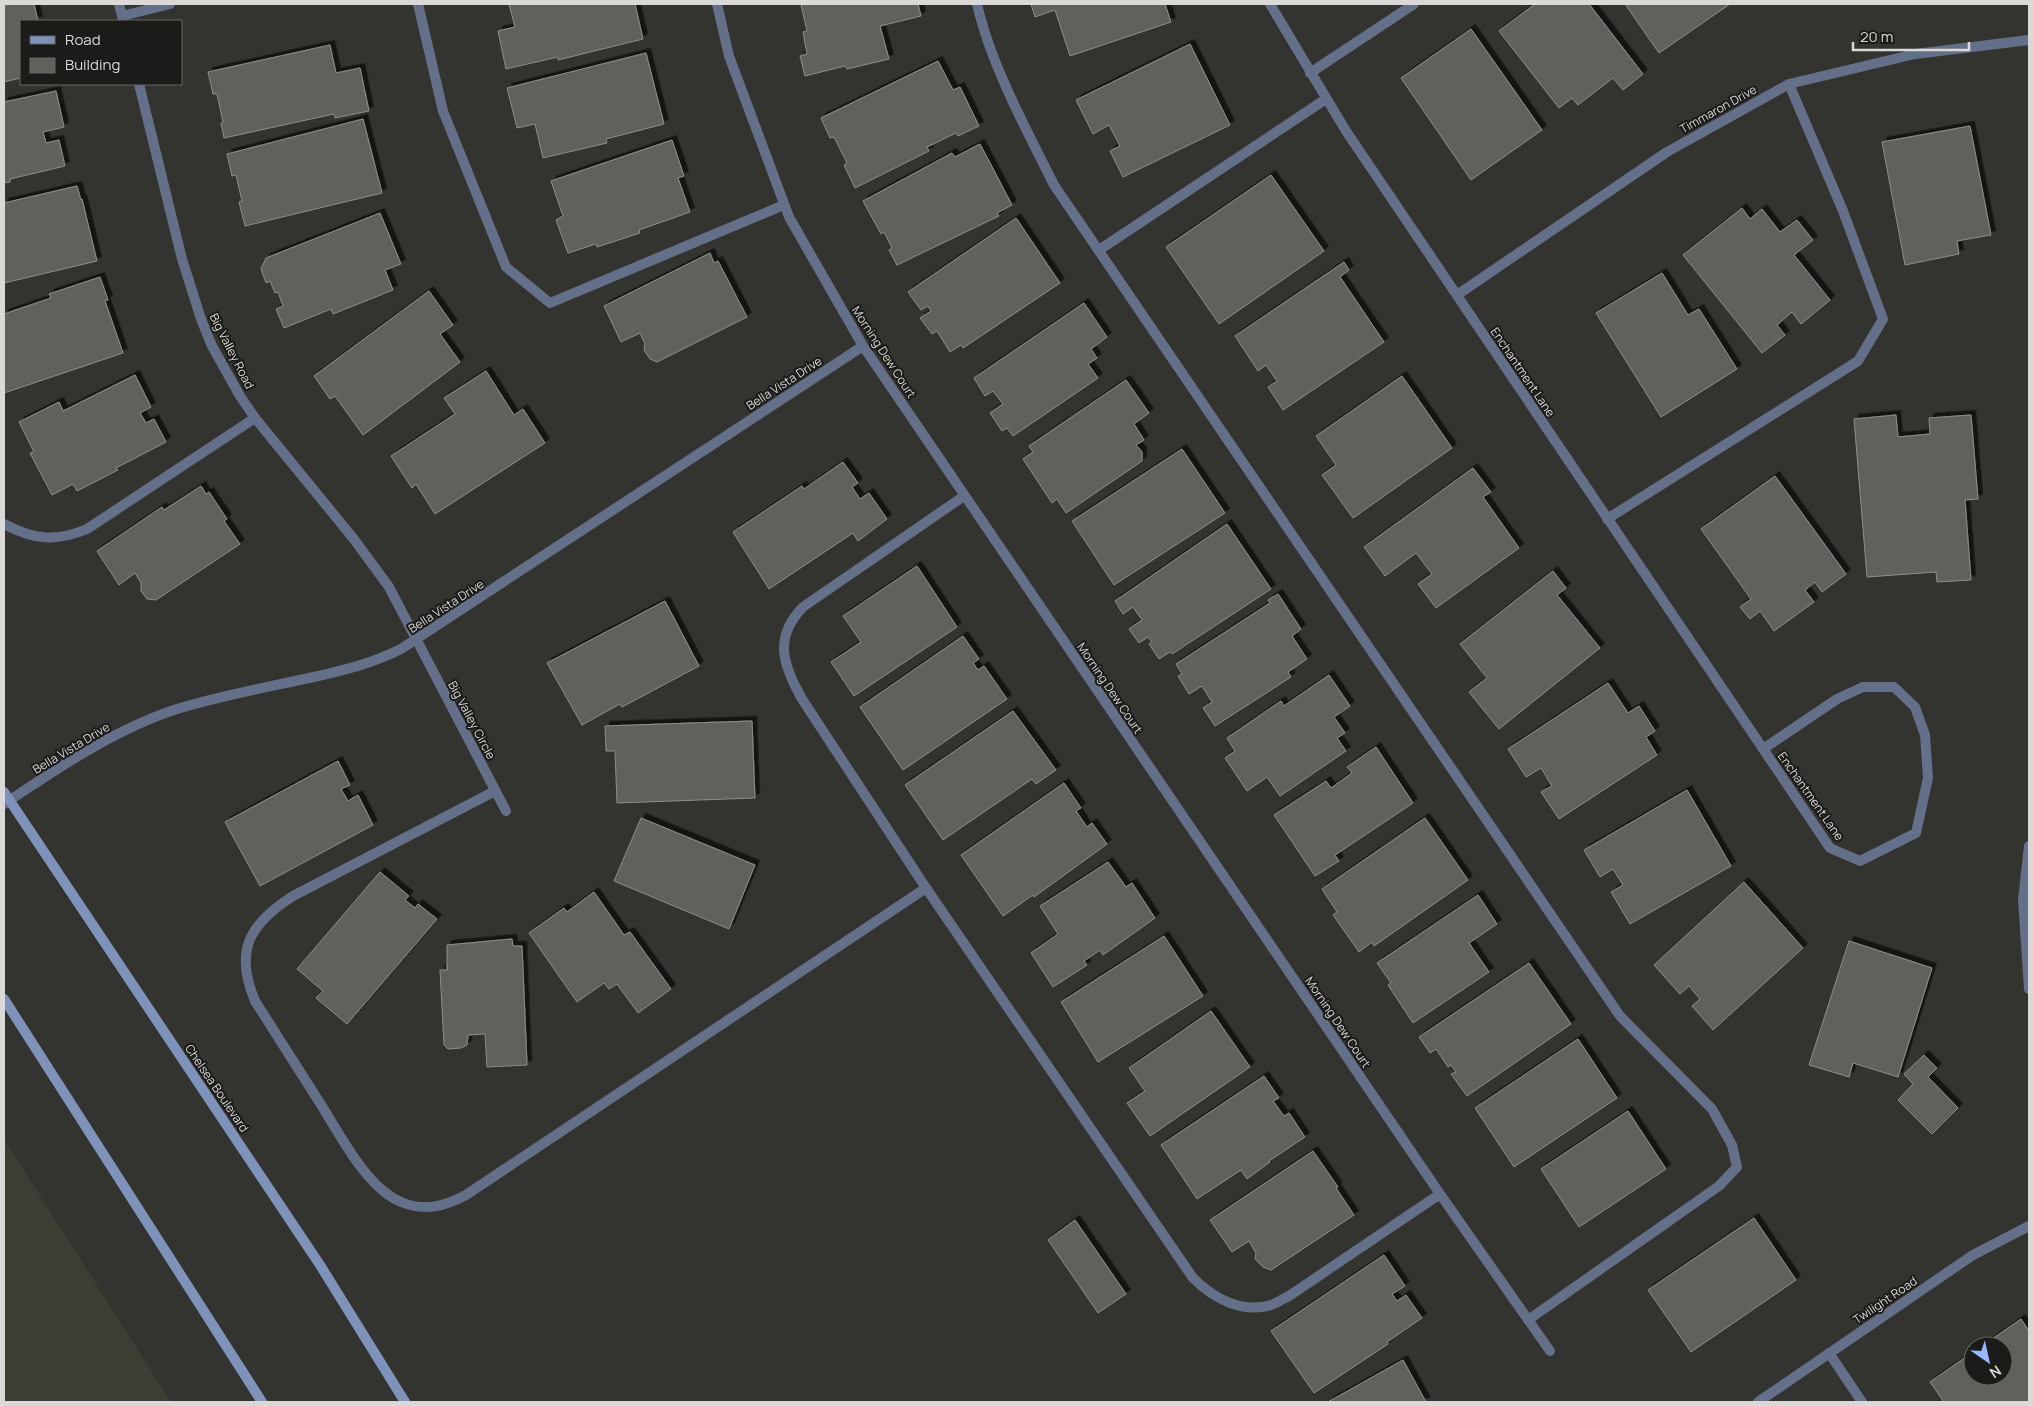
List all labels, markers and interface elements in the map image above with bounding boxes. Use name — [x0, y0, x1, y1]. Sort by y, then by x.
legend — [20, 20, 182, 85]
scale bar — [1853, 20, 1969, 52]
text: 20 m — [1860, 26, 1893, 47]
text: Road — [65, 29, 101, 50]
text: Building — [65, 54, 120, 75]
street label: Timmaron Drive — [1676, 81, 1760, 137]
street label: Morning Dew Court — [848, 303, 920, 401]
street label: Big Valley Road — [206, 310, 258, 392]
street label: Enchantment Lane — [1487, 324, 1559, 420]
street label: Bella Vista Drive — [743, 352, 825, 414]
street label: Bella Vista Drive — [405, 575, 487, 637]
street label: Morning Dew Court — [1073, 639, 1147, 737]
street label: Big Valley Circle — [444, 678, 500, 762]
street label: Bella Vista Drive — [29, 718, 113, 778]
street label: Enchantment Lane — [1774, 748, 1848, 844]
street label: Morning Dew Court — [1301, 973, 1375, 1071]
street label: Chelsea Boulevard — [181, 1041, 253, 1135]
street label: Twilight Road — [1850, 1272, 1920, 1328]
north arrow — [1963, 1336, 2013, 1386]
text: N — [1986, 1362, 2005, 1383]

